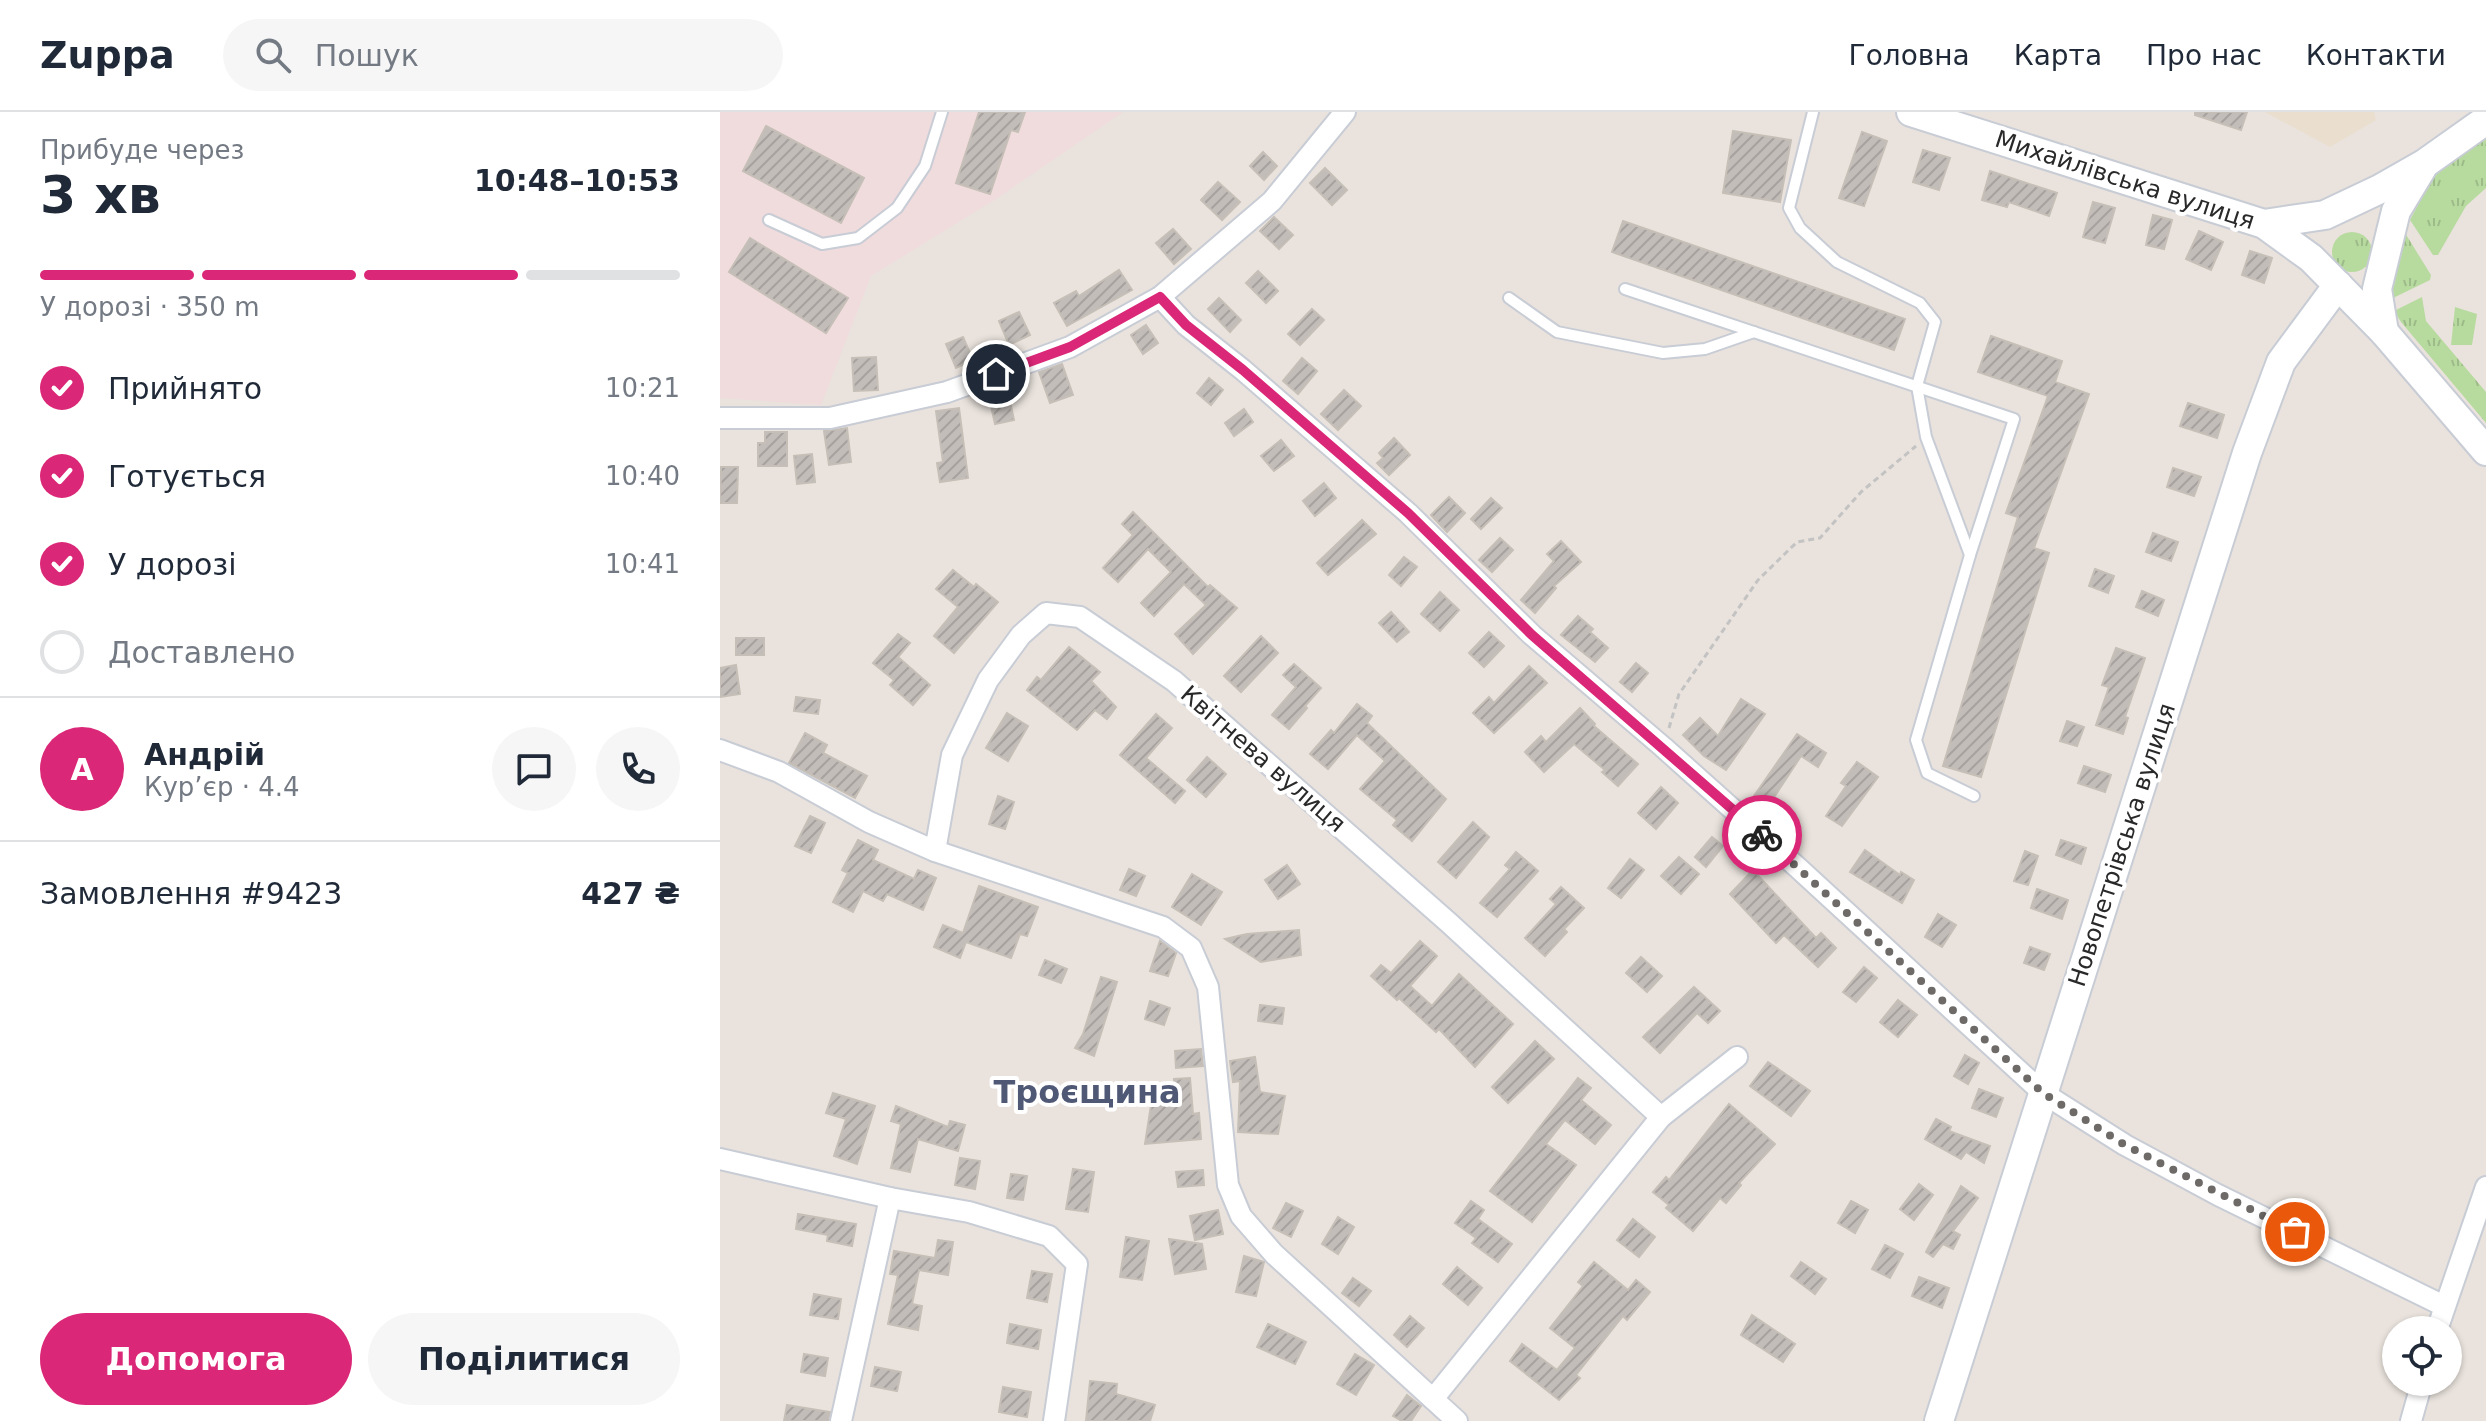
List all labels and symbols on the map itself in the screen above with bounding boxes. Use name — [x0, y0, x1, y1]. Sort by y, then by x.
street label: Михайлівська вулиця — [1992, 125, 2258, 235]
pin — [962, 340, 1030, 408]
street label: Квітнева вулиця — [1175, 680, 1351, 838]
street label: Новопетрівська вулиця — [2063, 700, 2181, 990]
courier — [1722, 795, 1802, 875]
district label: Троєщина — [993, 1073, 1181, 1111]
pin — [2261, 1198, 2329, 1266]

